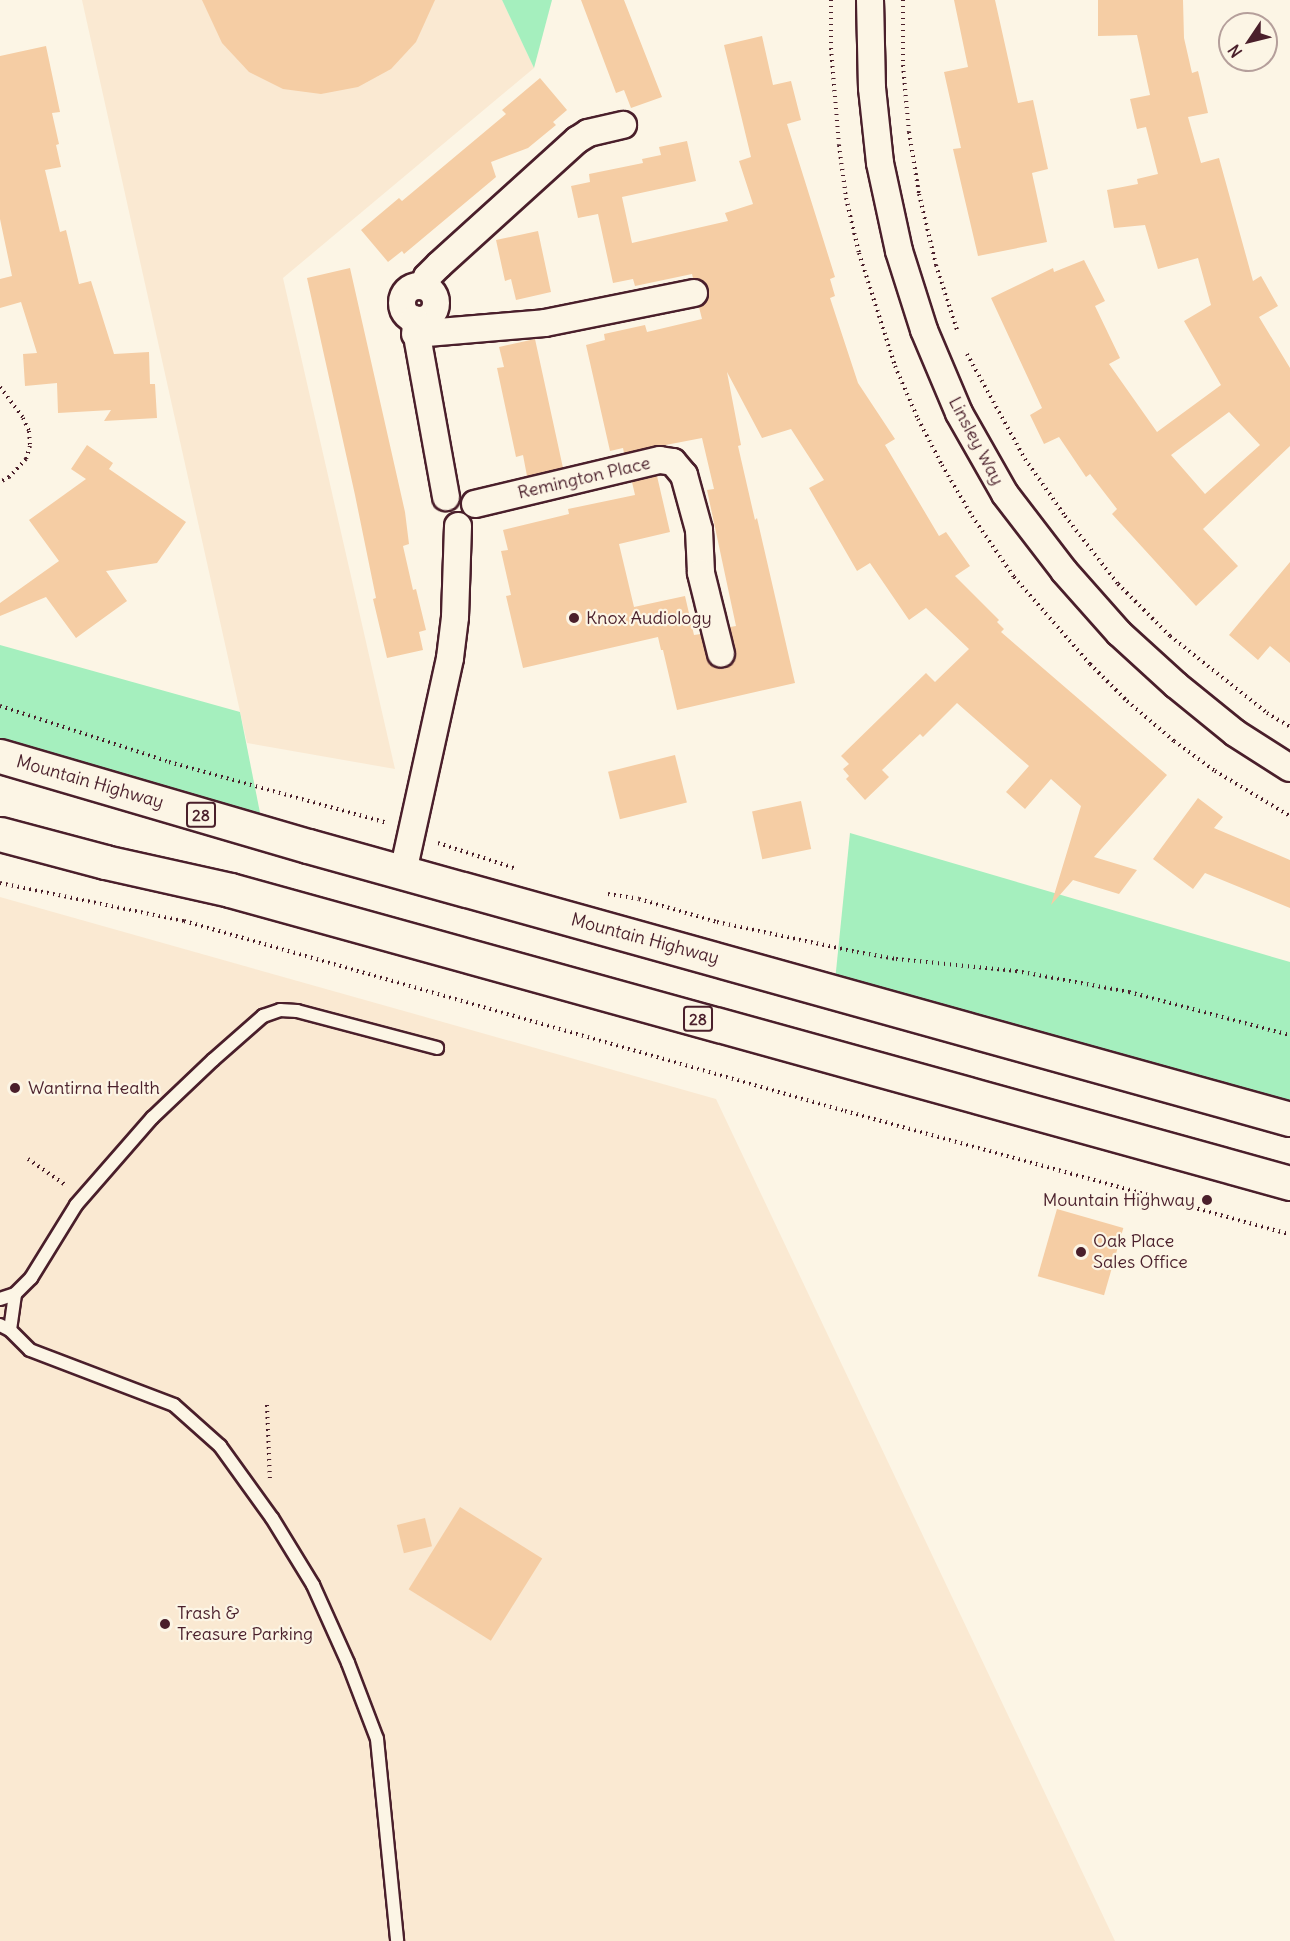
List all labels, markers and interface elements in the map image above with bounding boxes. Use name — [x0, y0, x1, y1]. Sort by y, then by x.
north arrow — [1218, 12, 1278, 72]
text: N — [1224, 41, 1246, 61]
street label: Linsley Way — [944, 393, 1008, 489]
street label: Remington Place — [516, 452, 652, 504]
place label: Knox Audiology — [586, 607, 712, 629]
marker: Knox Audiology — [567, 611, 581, 625]
street label: Mountain Highway — [14, 751, 166, 813]
road number: 28 — [186, 802, 216, 828]
street label: Mountain Highway — [569, 909, 721, 969]
road number: 28 — [683, 1006, 713, 1032]
place label: Wantirna Health — [28, 1077, 160, 1099]
marker: Wantirna Health — [6, 1079, 24, 1097]
place label: Mountain Highway — [1043, 1189, 1195, 1211]
marker: Mountain Highway — [1200, 1193, 1214, 1207]
place label: Oak Place Sales Office — [1093, 1231, 1188, 1274]
marker: Oak Place Sales Office — [1074, 1245, 1088, 1259]
place label: Trash & Treasure Parking — [177, 1603, 313, 1646]
marker: Trash & Treasure Parking — [158, 1617, 172, 1631]

